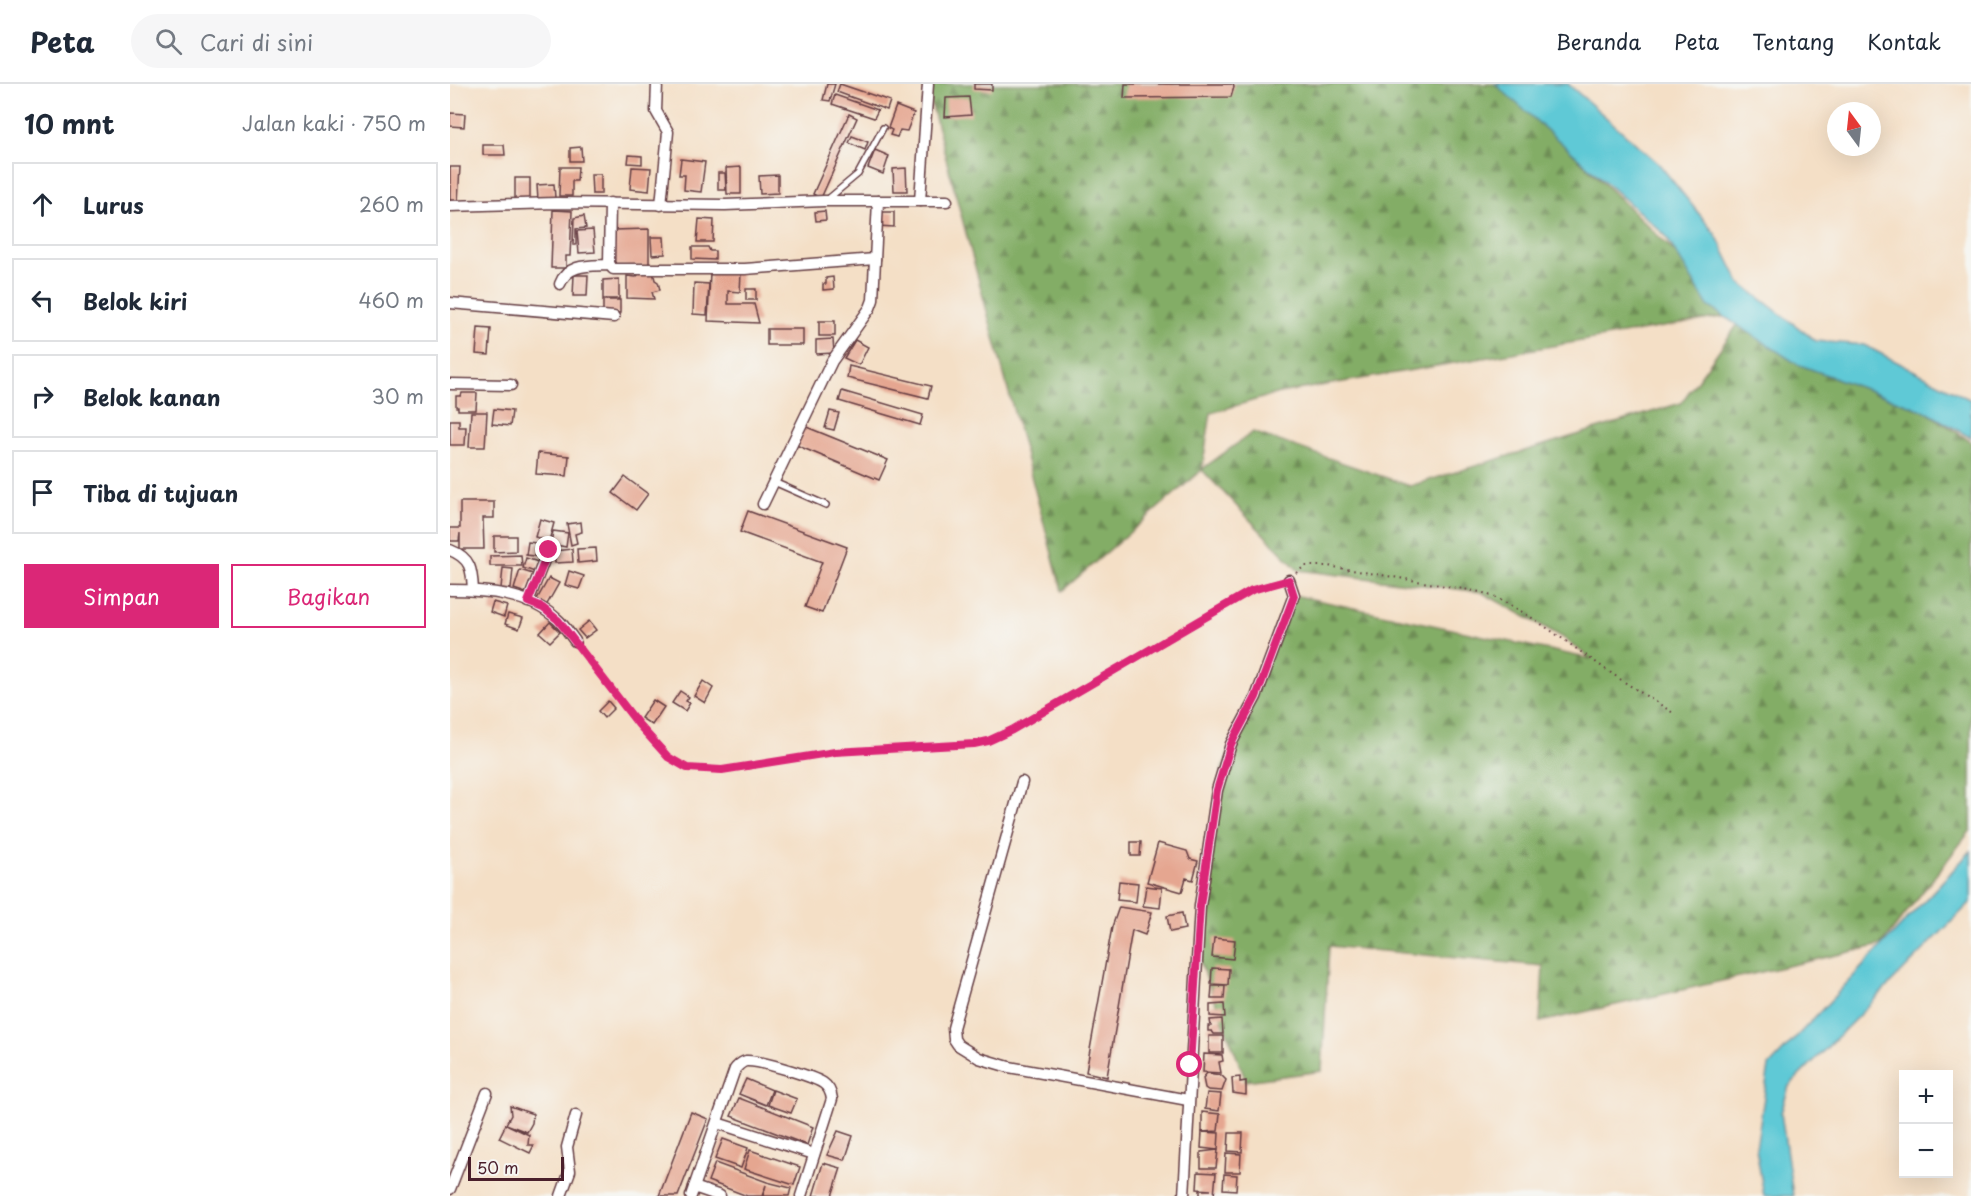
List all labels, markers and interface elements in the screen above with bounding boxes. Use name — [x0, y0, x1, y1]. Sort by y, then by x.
search box — [131, 14, 551, 68]
text: Peta — [30, 20, 95, 63]
icon: search — [152, 25, 185, 58]
text: Cari di sini — [200, 25, 313, 58]
text: Beranda — [1556, 25, 1641, 57]
text: Peta — [1674, 25, 1719, 57]
text: Tentang — [1752, 25, 1834, 57]
text: Kontak — [1867, 25, 1941, 57]
north arrow — [1827, 102, 1881, 156]
text: 10 mnt — [24, 104, 115, 143]
text: Jalan kaki · 750 m — [242, 108, 426, 138]
icon: ahead — [26, 188, 59, 221]
text: Lurus — [83, 188, 144, 221]
text: 260 m — [359, 189, 424, 219]
icon: left — [26, 284, 59, 317]
text: Belok kiri — [83, 284, 187, 317]
text: 460 m — [358, 285, 424, 315]
icon: right — [26, 380, 59, 413]
text: Belok kanan — [83, 380, 220, 413]
text: 30 m — [371, 381, 424, 411]
icon: arrive — [26, 476, 59, 509]
text: Tiba di tujuan — [83, 476, 238, 509]
route end — [535, 536, 561, 562]
button: Simpan — [24, 564, 219, 628]
button: Bagikan — [231, 564, 426, 628]
route start — [1176, 1051, 1202, 1077]
map controls — [1899, 1070, 1953, 1178]
button: + — [1899, 1070, 1953, 1124]
button: − — [1899, 1124, 1953, 1178]
scale bar — [468, 1154, 564, 1182]
text: 50 m — [477, 1155, 518, 1179]

